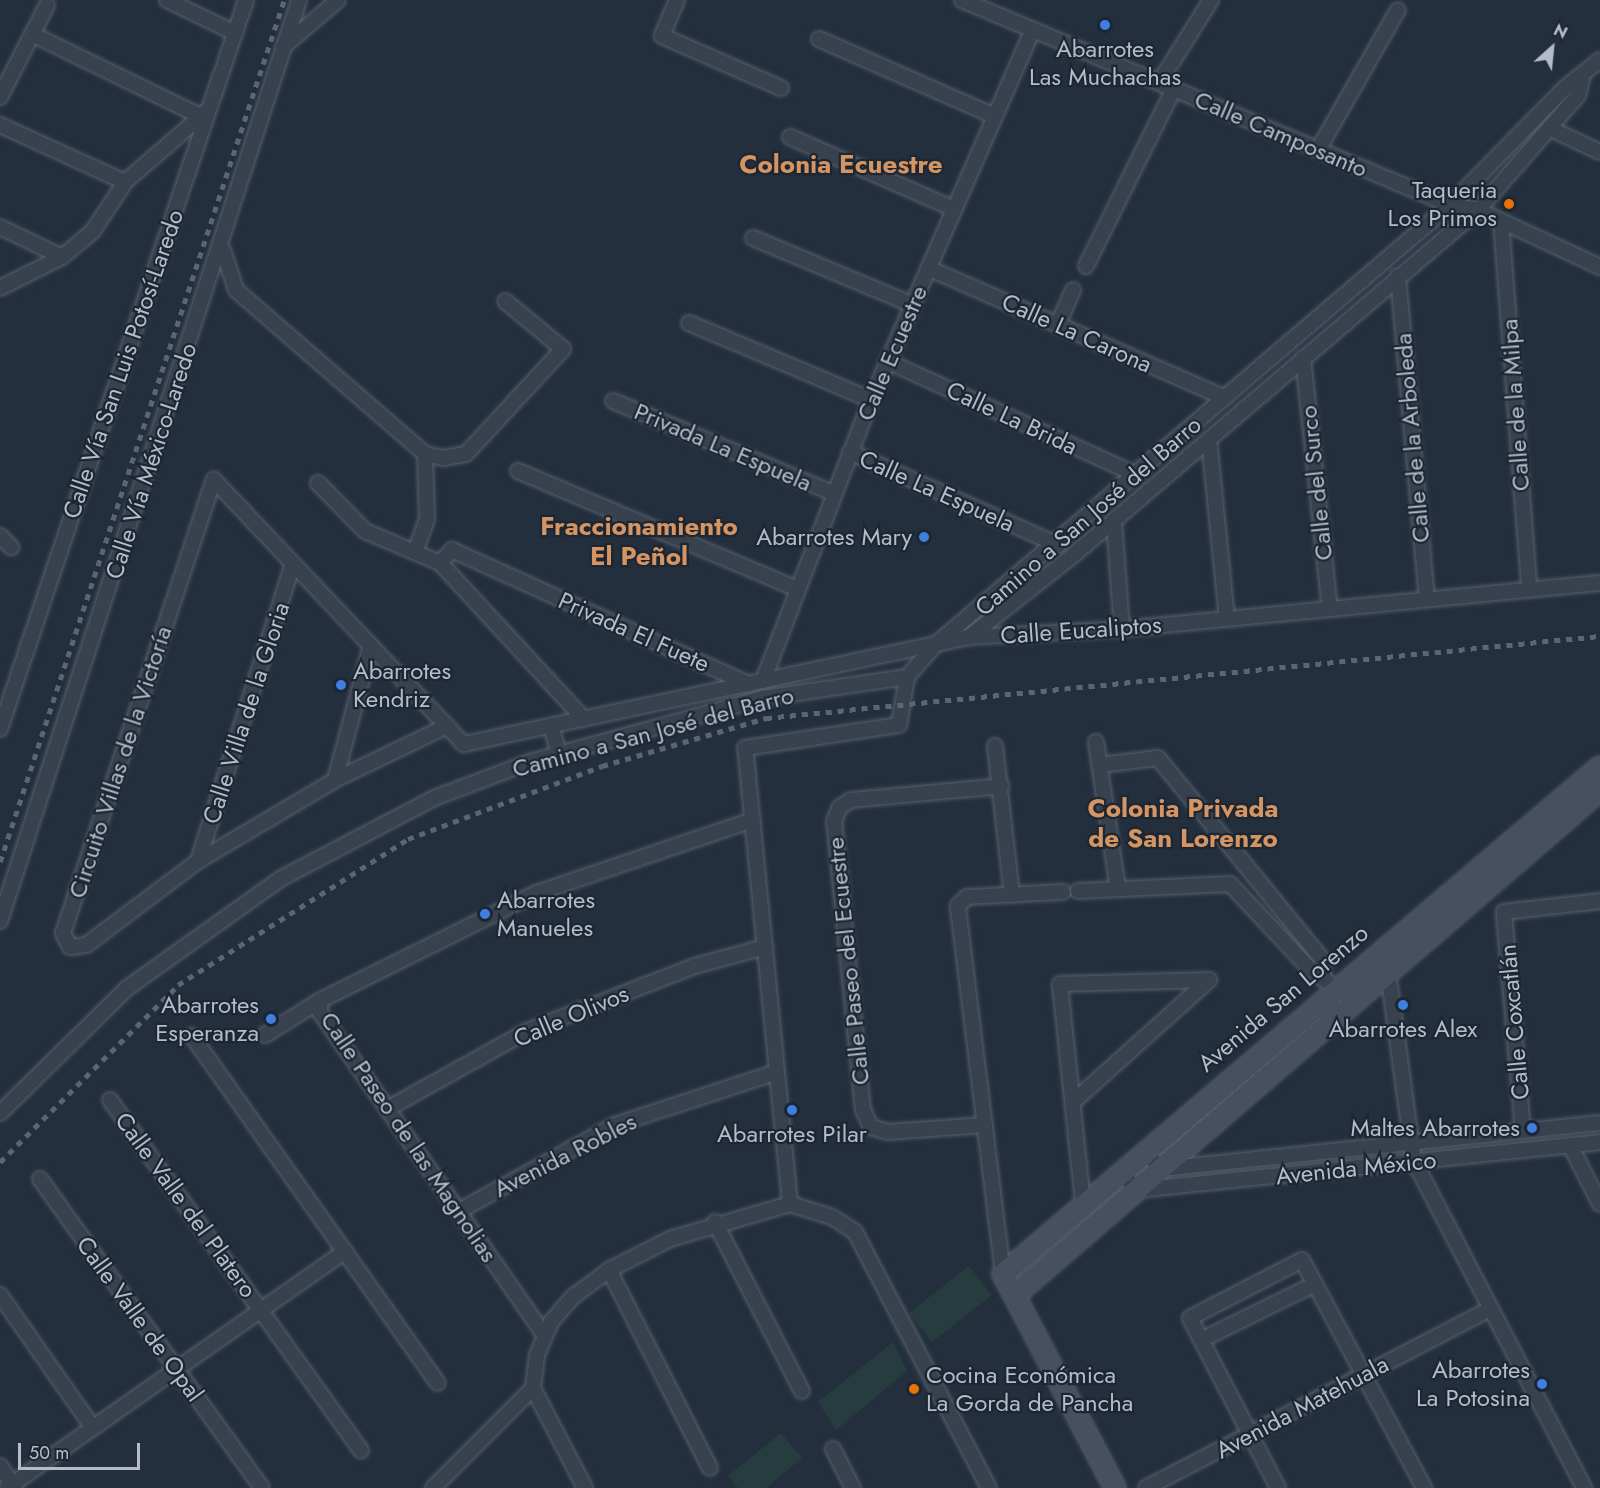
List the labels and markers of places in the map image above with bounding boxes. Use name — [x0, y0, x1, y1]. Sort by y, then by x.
marker: Abarrotes Las Muchachas — [1098, 18, 1112, 32]
place label: Abarrotes Las Muchachas — [1029, 35, 1181, 91]
place label: Taqueria Los Primos — [1388, 176, 1497, 232]
marker: Taqueria Los Primos — [1502, 197, 1516, 211]
place label: Abarrotes Mary — [756, 523, 912, 551]
marker: Abarrotes Mary — [917, 530, 931, 544]
place label: Abarrotes Kendriz — [353, 657, 451, 713]
marker: Abarrotes Kendriz — [334, 678, 348, 692]
place label: Abarrotes Manueles — [497, 886, 595, 942]
marker: Abarrotes Manueles — [478, 907, 492, 921]
place label: Abarrotes Esperanza — [155, 991, 259, 1047]
marker: Abarrotes Alex — [1396, 998, 1410, 1012]
marker: Abarrotes Esperanza — [264, 1012, 278, 1026]
place label: Abarrotes Alex — [1329, 1015, 1477, 1043]
marker: Abarrotes Pilar — [785, 1103, 799, 1117]
place label: Maltes Abarrotes — [1350, 1114, 1520, 1142]
place label: Abarrotes Pilar — [717, 1120, 867, 1148]
marker: Maltes Abarrotes — [1525, 1121, 1539, 1135]
place label: Abarrotes La Potosina — [1416, 1356, 1530, 1412]
place label: Cocina Económica La Gorda de Pancha — [926, 1361, 1133, 1417]
marker: Abarrotes La Potosina — [1535, 1377, 1549, 1391]
marker: Cocina Económica La Gorda de Pancha — [907, 1382, 921, 1396]

